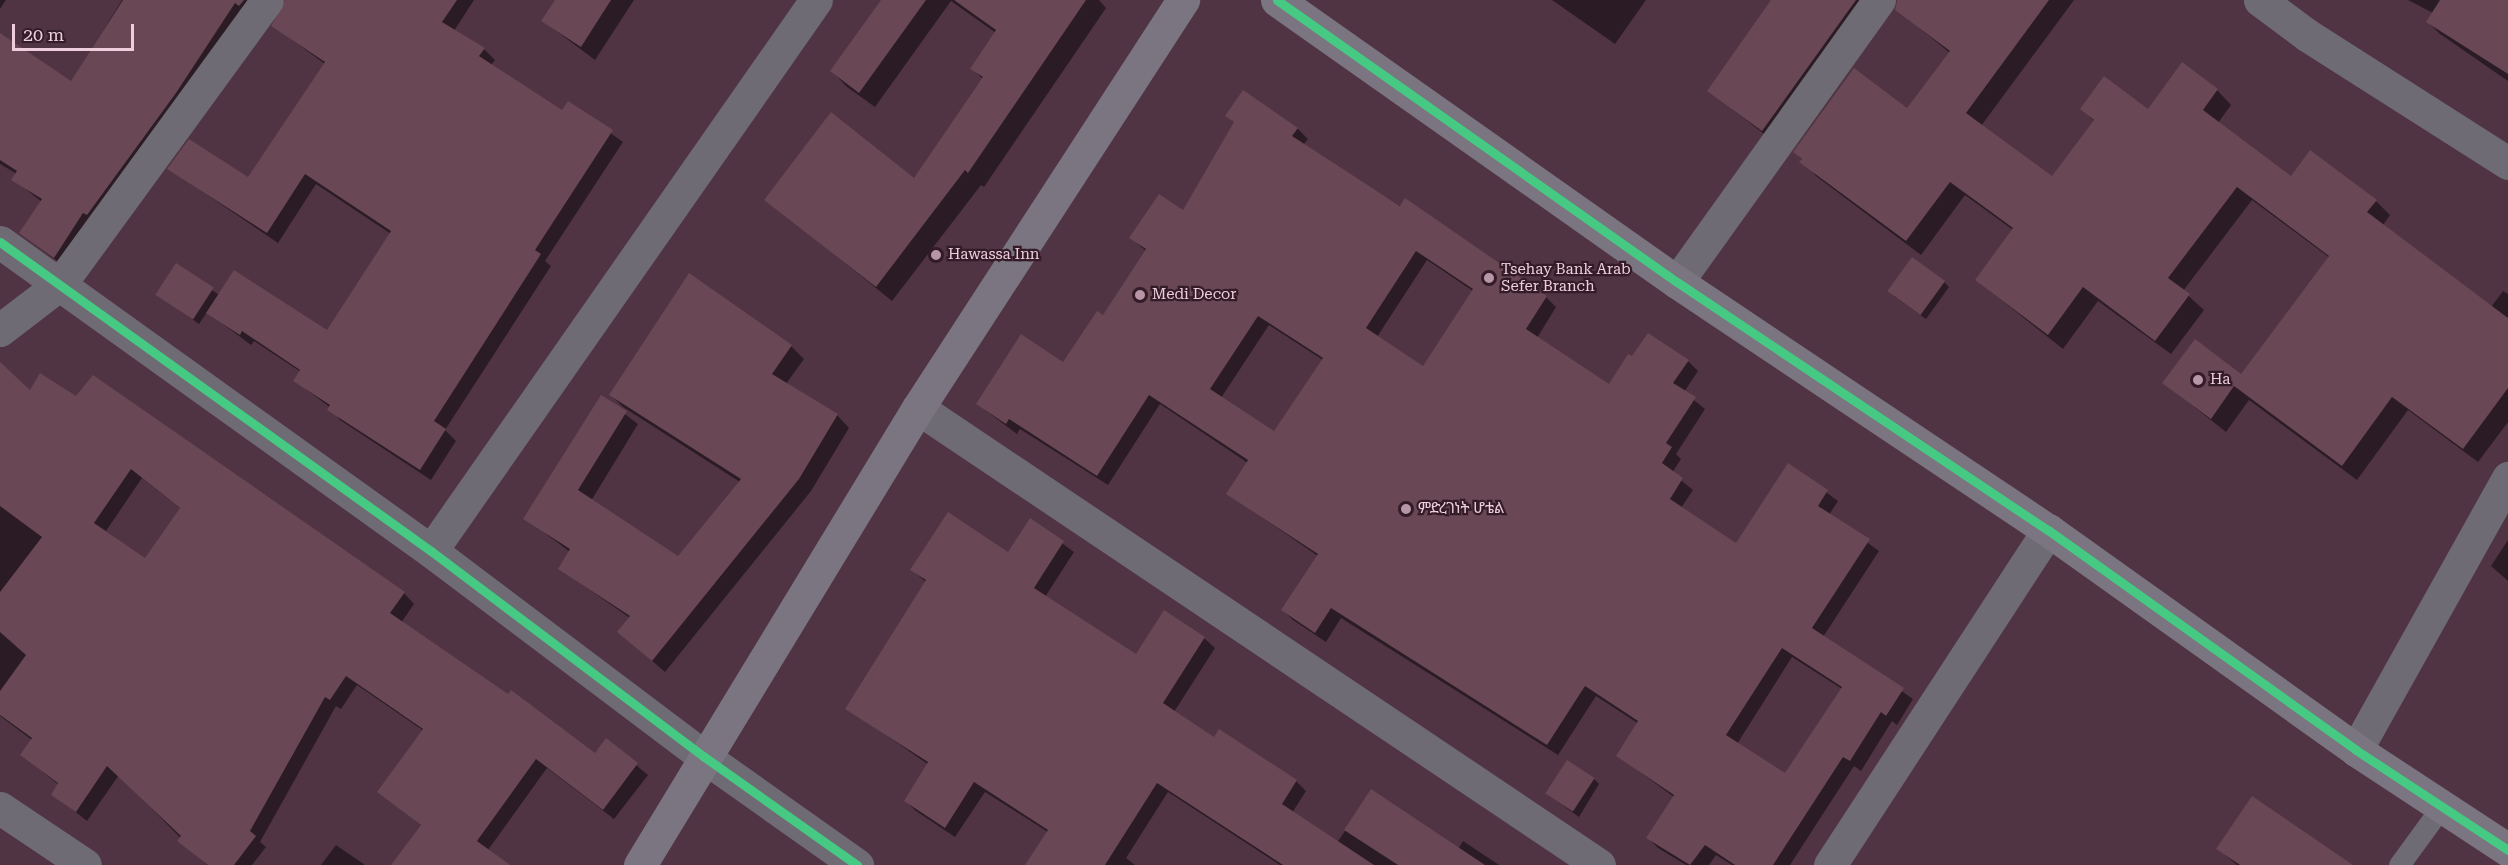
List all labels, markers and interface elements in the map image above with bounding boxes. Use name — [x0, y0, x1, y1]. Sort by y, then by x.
scale bar — [15, 12, 136, 50]
text: 20 m — [23, 24, 64, 45]
place label: Hawassa Inn — [948, 246, 1039, 264]
marker: Hawassa Inn — [929, 248, 943, 262]
place label: Tsehay Bank Arab Sefer Branch — [1501, 260, 1631, 295]
marker: Tsehay Bank Arab Sefer Branch — [1482, 271, 1496, 285]
place label: Medi Decor — [1152, 286, 1236, 304]
marker: Medi Decor — [1133, 288, 1147, 302]
place label: Ha — [2210, 371, 2230, 389]
marker: Ha — [2191, 373, 2205, 387]
place label: ምድረገነት ሆቴል — [1418, 500, 1504, 518]
marker: ምድረገነት ሆቴል — [1399, 502, 1413, 516]

